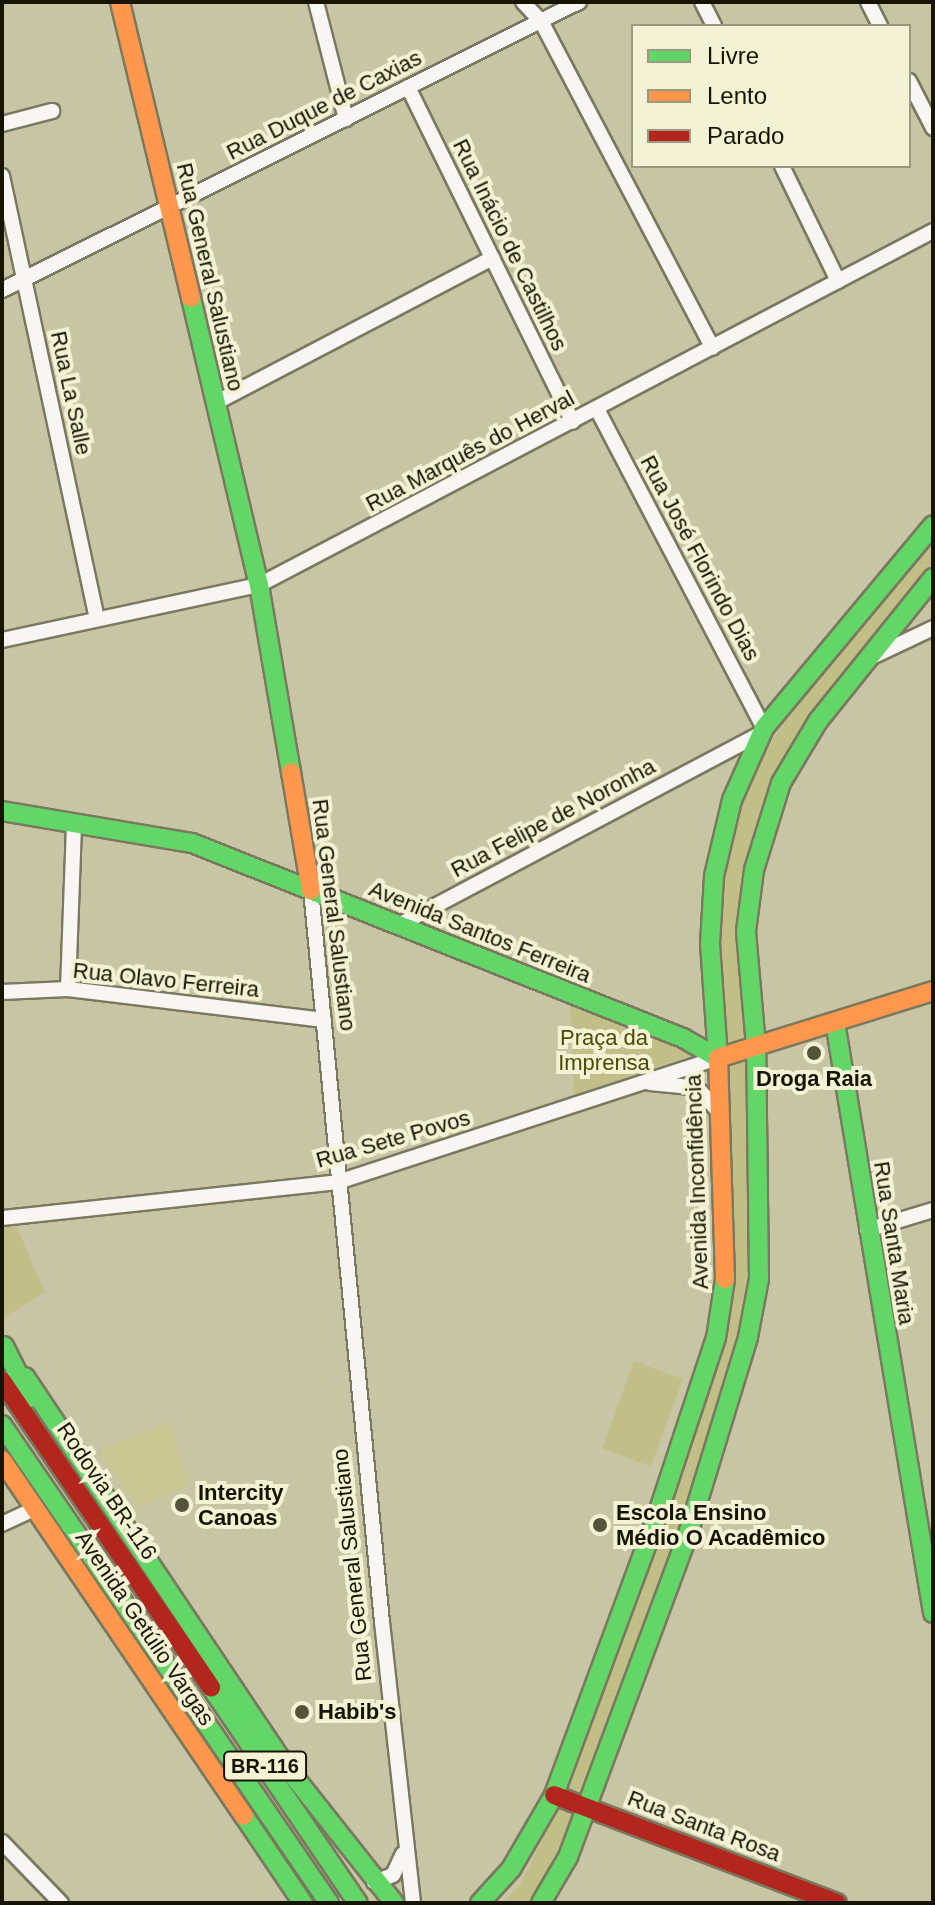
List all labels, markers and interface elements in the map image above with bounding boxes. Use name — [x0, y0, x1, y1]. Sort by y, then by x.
legend — [631, 24, 911, 168]
text: Livre — [707, 42, 759, 69]
street label: Rua Duque de Caxias — [222, 44, 426, 166]
text: Lento — [707, 82, 767, 109]
text: Parado — [707, 122, 784, 149]
street label: Rua Inácio de Castilhos — [447, 135, 573, 355]
street label: Rua General Salustiano — [171, 160, 249, 394]
street label: Rua La Salle — [45, 329, 97, 457]
street label: Rua Marquês do Herval — [361, 385, 579, 517]
street label: Rua José Florindo Dias — [635, 451, 765, 665]
street label: Rua Felipe de Noronha — [446, 753, 660, 883]
street label: Rua General Salustiano — [307, 797, 361, 1033]
street label: Avenida Santos Ferreira — [365, 875, 595, 989]
street label: Rua Olavo Ferreira — [72, 957, 260, 1003]
park label: Praça da Imprensa — [558, 1024, 650, 1076]
marker: Droga Raia — [805, 1044, 823, 1062]
place label: Droga Raia — [756, 1066, 872, 1092]
street label: Avenida Inconfidência — [680, 1074, 714, 1290]
street label: Rua Sete Povos — [313, 1104, 473, 1174]
street label: Rua Santa Maria — [868, 1159, 920, 1327]
street label: Rodovia BR-116 — [51, 1417, 163, 1565]
street label: Rua General Salustiano — [327, 1447, 377, 1683]
place label: Intercity Canoas — [198, 1479, 284, 1530]
marker: Intercity Canoas — [173, 1496, 191, 1514]
place label: Escola Ensino Médio O Acadêmico — [616, 1499, 826, 1550]
marker: Escola Ensino Médio O Acadêmico — [591, 1516, 609, 1534]
street label: Avenida Getúlio Vargas — [70, 1526, 220, 1730]
place label: Habib's — [318, 1699, 397, 1725]
marker: Habib's — [293, 1703, 311, 1721]
road number: BR-116 — [223, 1750, 307, 1782]
street label: Rua Santa Rosa — [624, 1785, 784, 1867]

